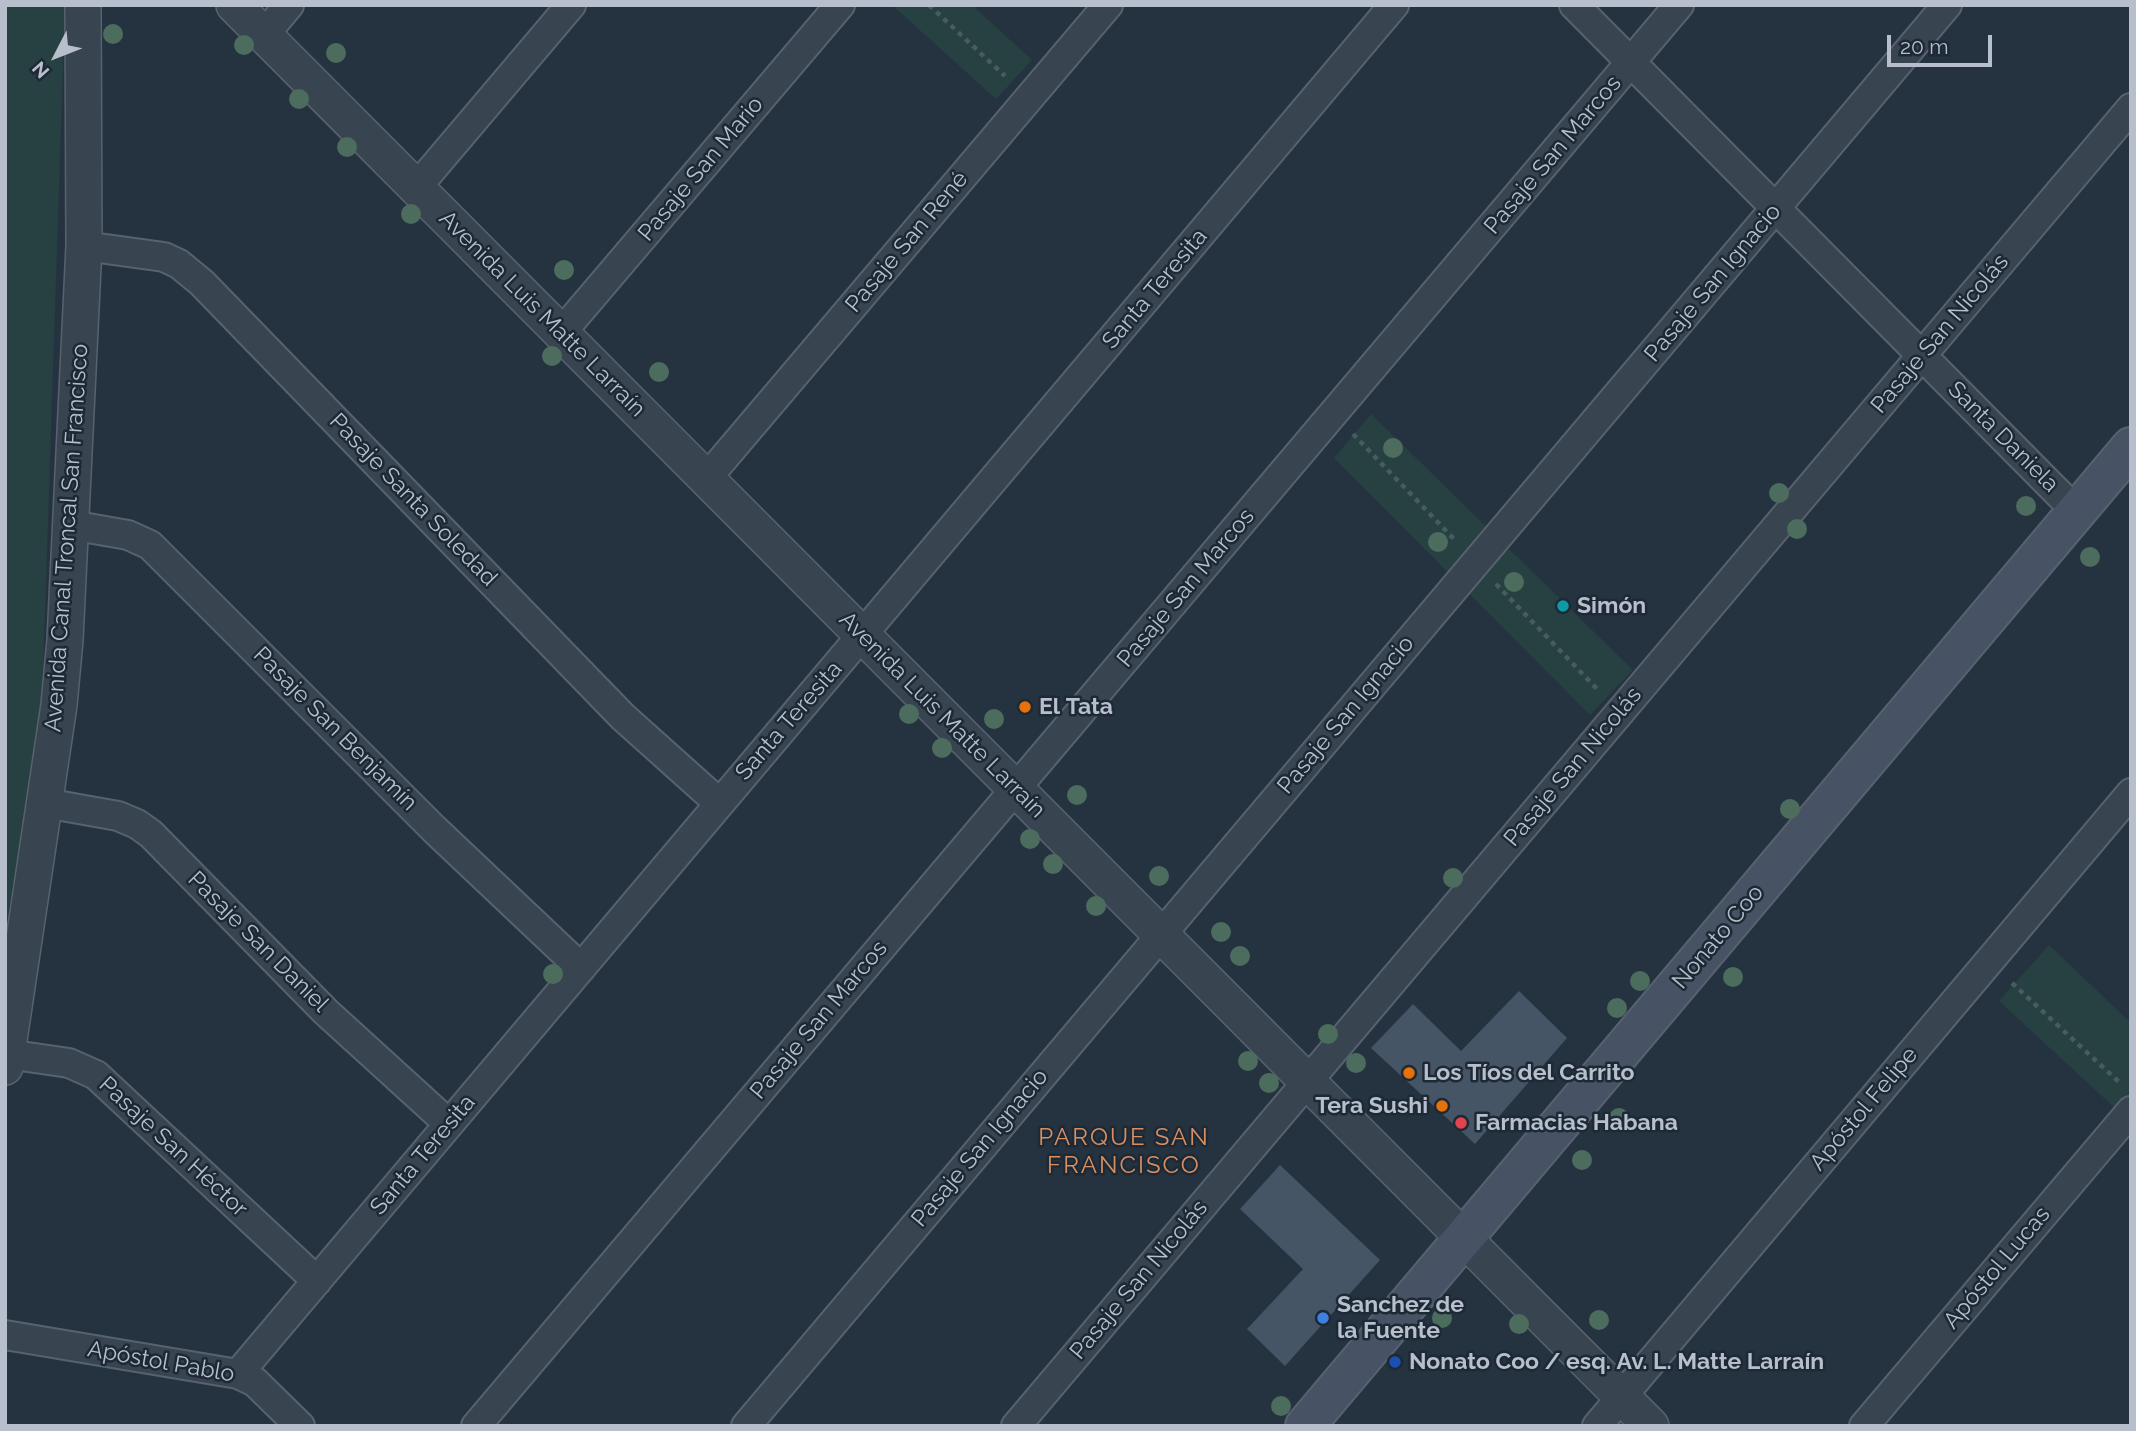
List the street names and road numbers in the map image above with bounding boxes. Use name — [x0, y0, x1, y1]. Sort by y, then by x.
street label: Pasaje San Marcos — [1479, 70, 1627, 240]
street label: Pasaje San Mario — [633, 91, 769, 247]
street label: Pasaje San René — [840, 166, 974, 318]
street label: Pasaje San Ignacio — [1639, 198, 1787, 368]
street label: Avenida Luis Matte Larraín — [433, 205, 651, 423]
street label: Santa Teresita — [1097, 223, 1213, 355]
street label: Pasaje San Nicolás — [1865, 249, 2015, 419]
street label: Avenida Canal Troncal San Francisco — [40, 343, 94, 733]
street label: Santa Daniela — [1942, 376, 2064, 498]
street label: Pasaje Santa Soledad — [323, 408, 503, 592]
street label: Pasaje San Marcos — [1112, 503, 1260, 673]
street label: Avenida Luis Matte Larraín — [833, 606, 1051, 824]
street label: Pasaje San Ignacio — [1272, 630, 1420, 800]
street label: Pasaje San Benjamín — [247, 641, 423, 817]
street label: Santa Teresita — [730, 656, 848, 786]
street label: Pasaje San Nicolás — [1498, 682, 1648, 852]
street label: Pasaje San Daniel — [182, 866, 334, 1018]
street label: Nonato Coo — [1667, 879, 1769, 995]
street label: Pasaje San Marcos — [745, 935, 893, 1105]
street label: Apóstol Felipe — [1804, 1041, 1924, 1177]
street label: Pasaje San Ignacio — [906, 1063, 1054, 1233]
street label: Pasaje San Héctor — [93, 1071, 253, 1223]
street label: Santa Teresita — [365, 1089, 481, 1221]
street label: Pasaje San Nicolás — [1064, 1195, 1214, 1365]
street label: Apóstol Lucas — [1938, 1201, 2056, 1335]
street label: Apóstol Pablo — [85, 1336, 237, 1388]

